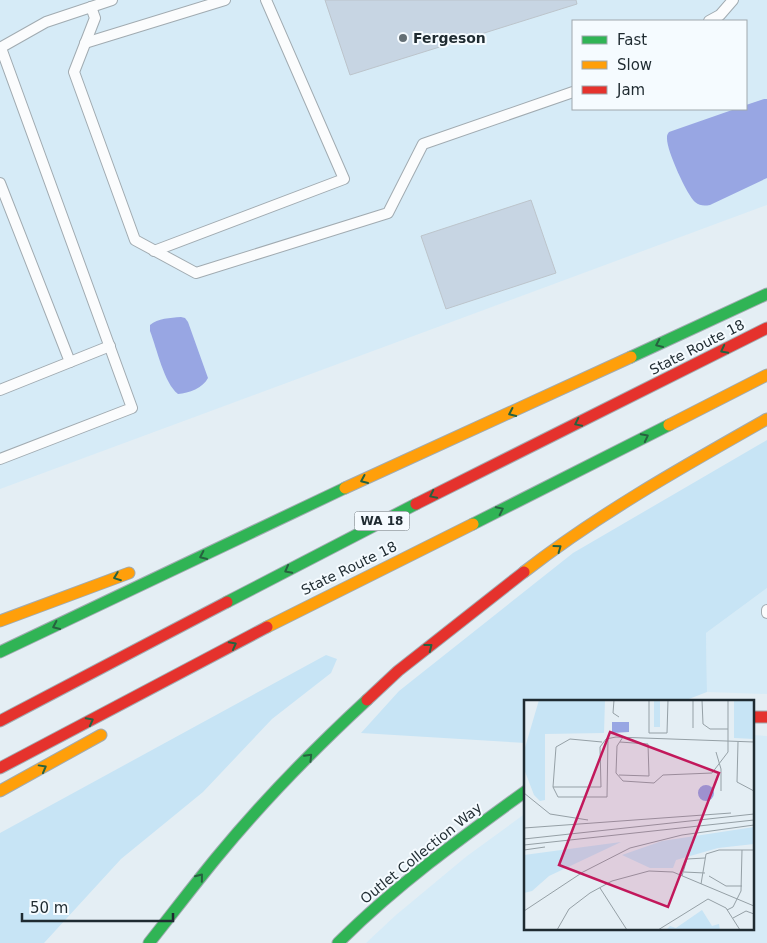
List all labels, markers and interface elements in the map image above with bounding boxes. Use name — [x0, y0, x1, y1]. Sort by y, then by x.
legend — [572, 20, 747, 110]
place label: Fergeson — [413, 30, 486, 46]
text: Fast — [617, 31, 647, 49]
marker: Fergeson — [397, 32, 409, 44]
text: Slow — [617, 56, 652, 74]
text: Jam — [616, 81, 645, 99]
street label: State Route 18 — [647, 316, 747, 378]
one-way arrow — [655, 338, 664, 348]
one-way arrow — [720, 344, 729, 354]
one-way arrow — [508, 407, 517, 417]
one-way arrow — [574, 417, 583, 427]
one-way arrow — [639, 433, 648, 443]
one-way arrow — [360, 474, 369, 485]
one-way arrow — [429, 489, 438, 499]
one-way arrow — [495, 506, 504, 517]
road number: WA 18 — [354, 512, 410, 530]
street label: State Route 18 — [299, 538, 399, 598]
one-way arrow — [552, 545, 562, 554]
one-way arrow — [199, 550, 208, 560]
one-way arrow — [285, 564, 294, 574]
one-way arrow — [113, 571, 122, 582]
one-way arrow — [52, 619, 61, 630]
one-way arrow — [228, 641, 237, 651]
one-way arrow — [423, 645, 432, 653]
inset map — [524, 700, 754, 930]
one-way arrow — [84, 717, 93, 727]
one-way arrow — [303, 753, 312, 762]
one-way arrow — [37, 764, 46, 774]
street label: Outlet Collection Way — [357, 799, 485, 907]
one-way arrow — [195, 874, 203, 883]
scale bar — [22, 890, 174, 922]
text: 50 m — [30, 899, 68, 917]

